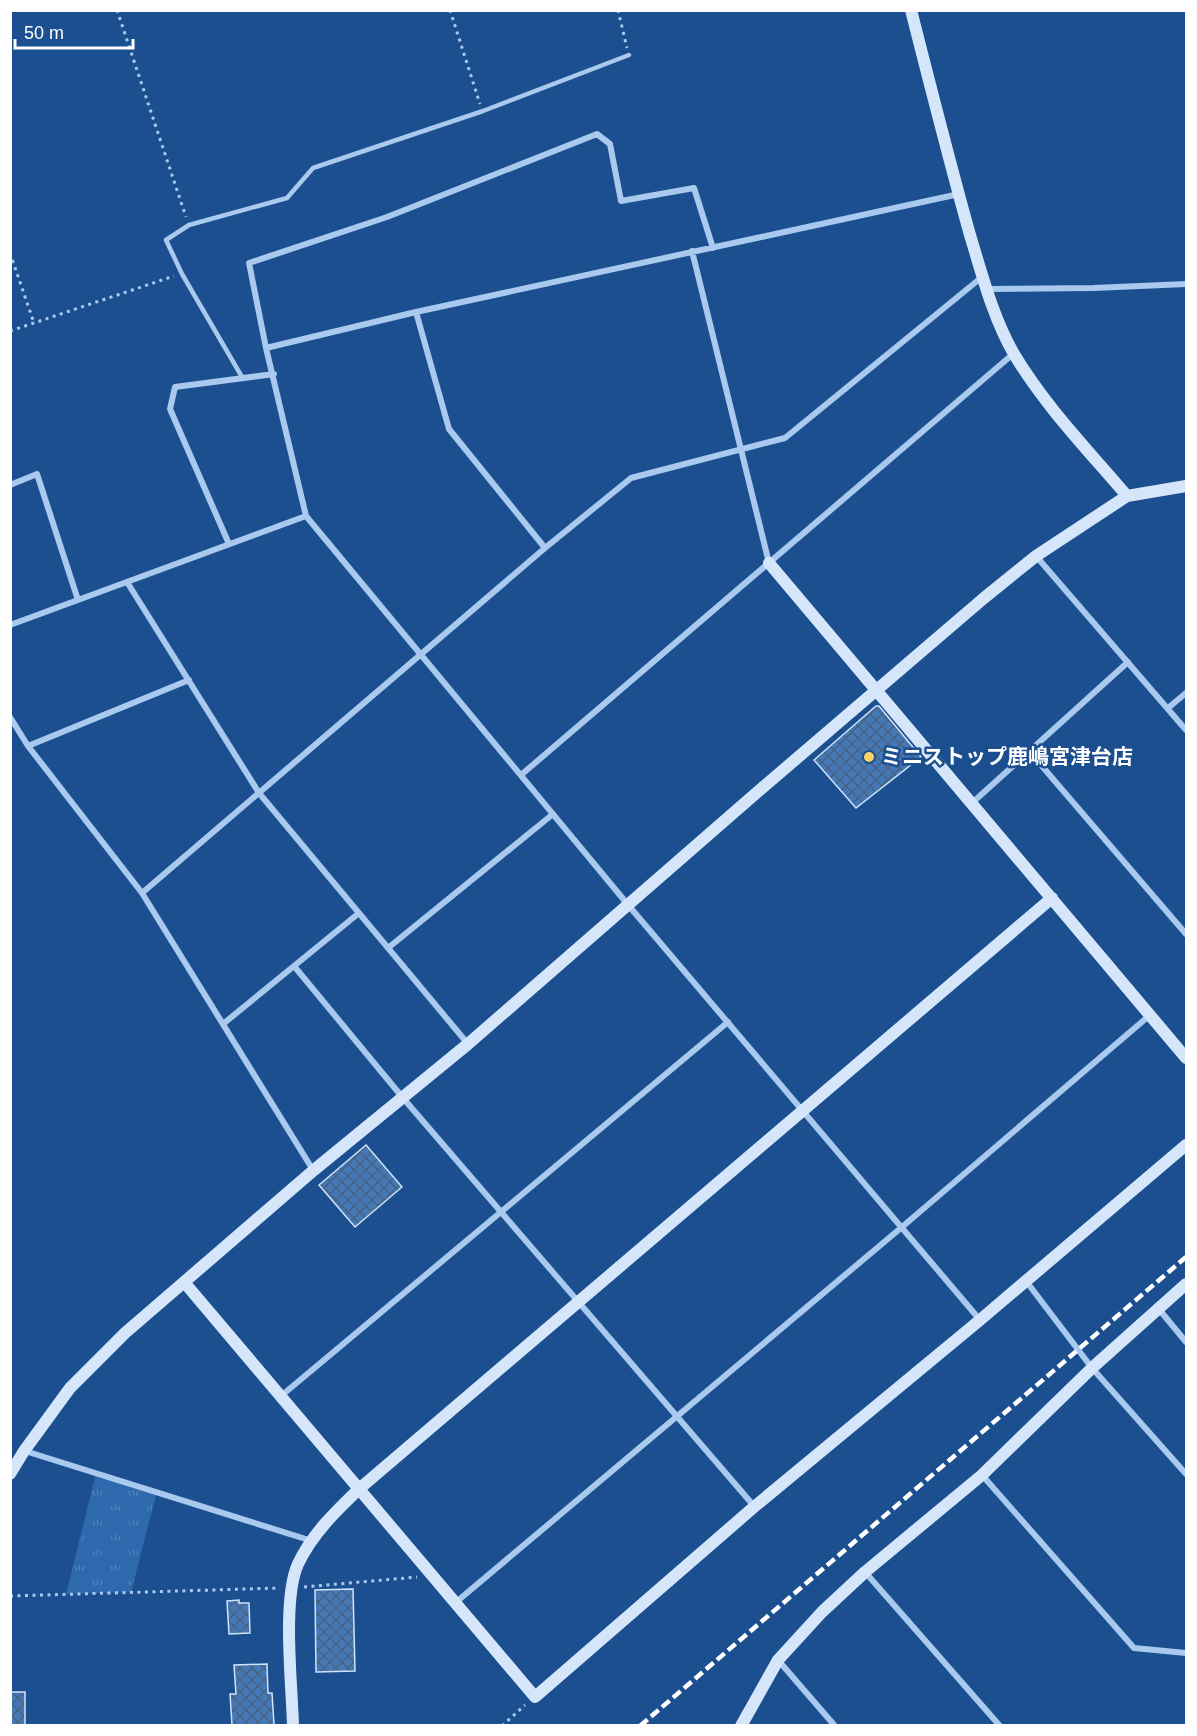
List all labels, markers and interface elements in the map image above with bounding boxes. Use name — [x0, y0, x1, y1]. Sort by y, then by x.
scale bar — [15, 12, 134, 50]
text: 50 m — [24, 23, 64, 43]
place label: ミニストップ鹿嶋宮津台店 — [881, 745, 1133, 768]
marker: ミニストップ鹿嶋宮津台店 — [862, 750, 876, 764]

